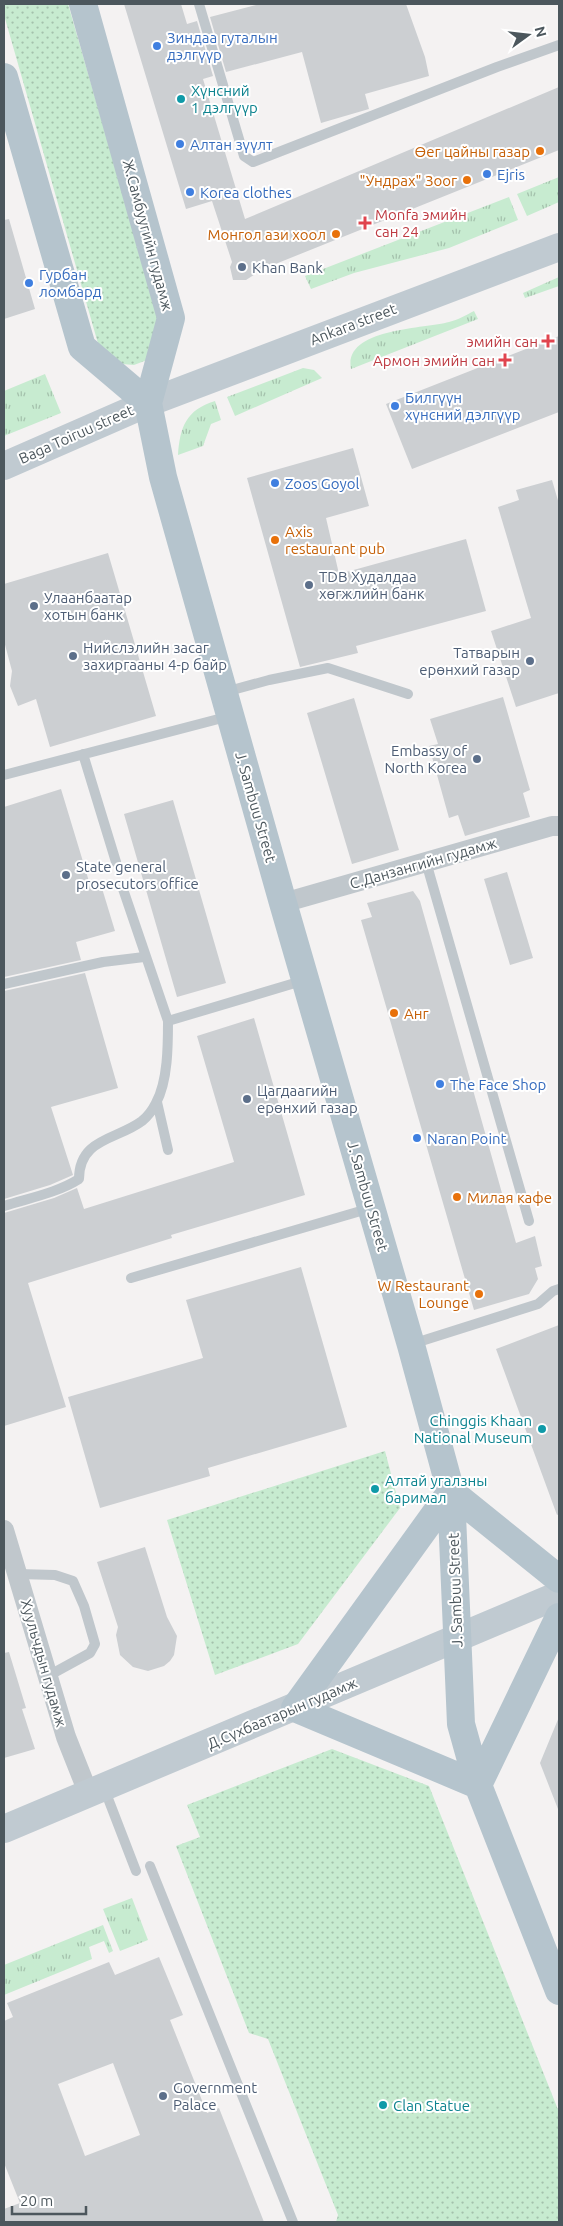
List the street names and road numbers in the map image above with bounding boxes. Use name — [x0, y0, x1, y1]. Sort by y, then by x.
street label: Ж.Самбуугийн гудамж — [120, 158, 176, 312]
street label: Ankara street — [308, 300, 399, 348]
street label: Baga Toiruu street — [16, 401, 136, 467]
street label: J. Sambuu Street — [232, 750, 280, 864]
street label: С.Данзангийн гудамж — [348, 834, 498, 892]
street label: J. Sambuu Street — [344, 1139, 392, 1253]
street label: J. Sambuu Street — [445, 1533, 465, 1647]
street label: Хуульчдын гудамж — [18, 1597, 70, 1729]
street label: Д.Сүхбаатарын гудамж — [205, 1674, 359, 1752]

